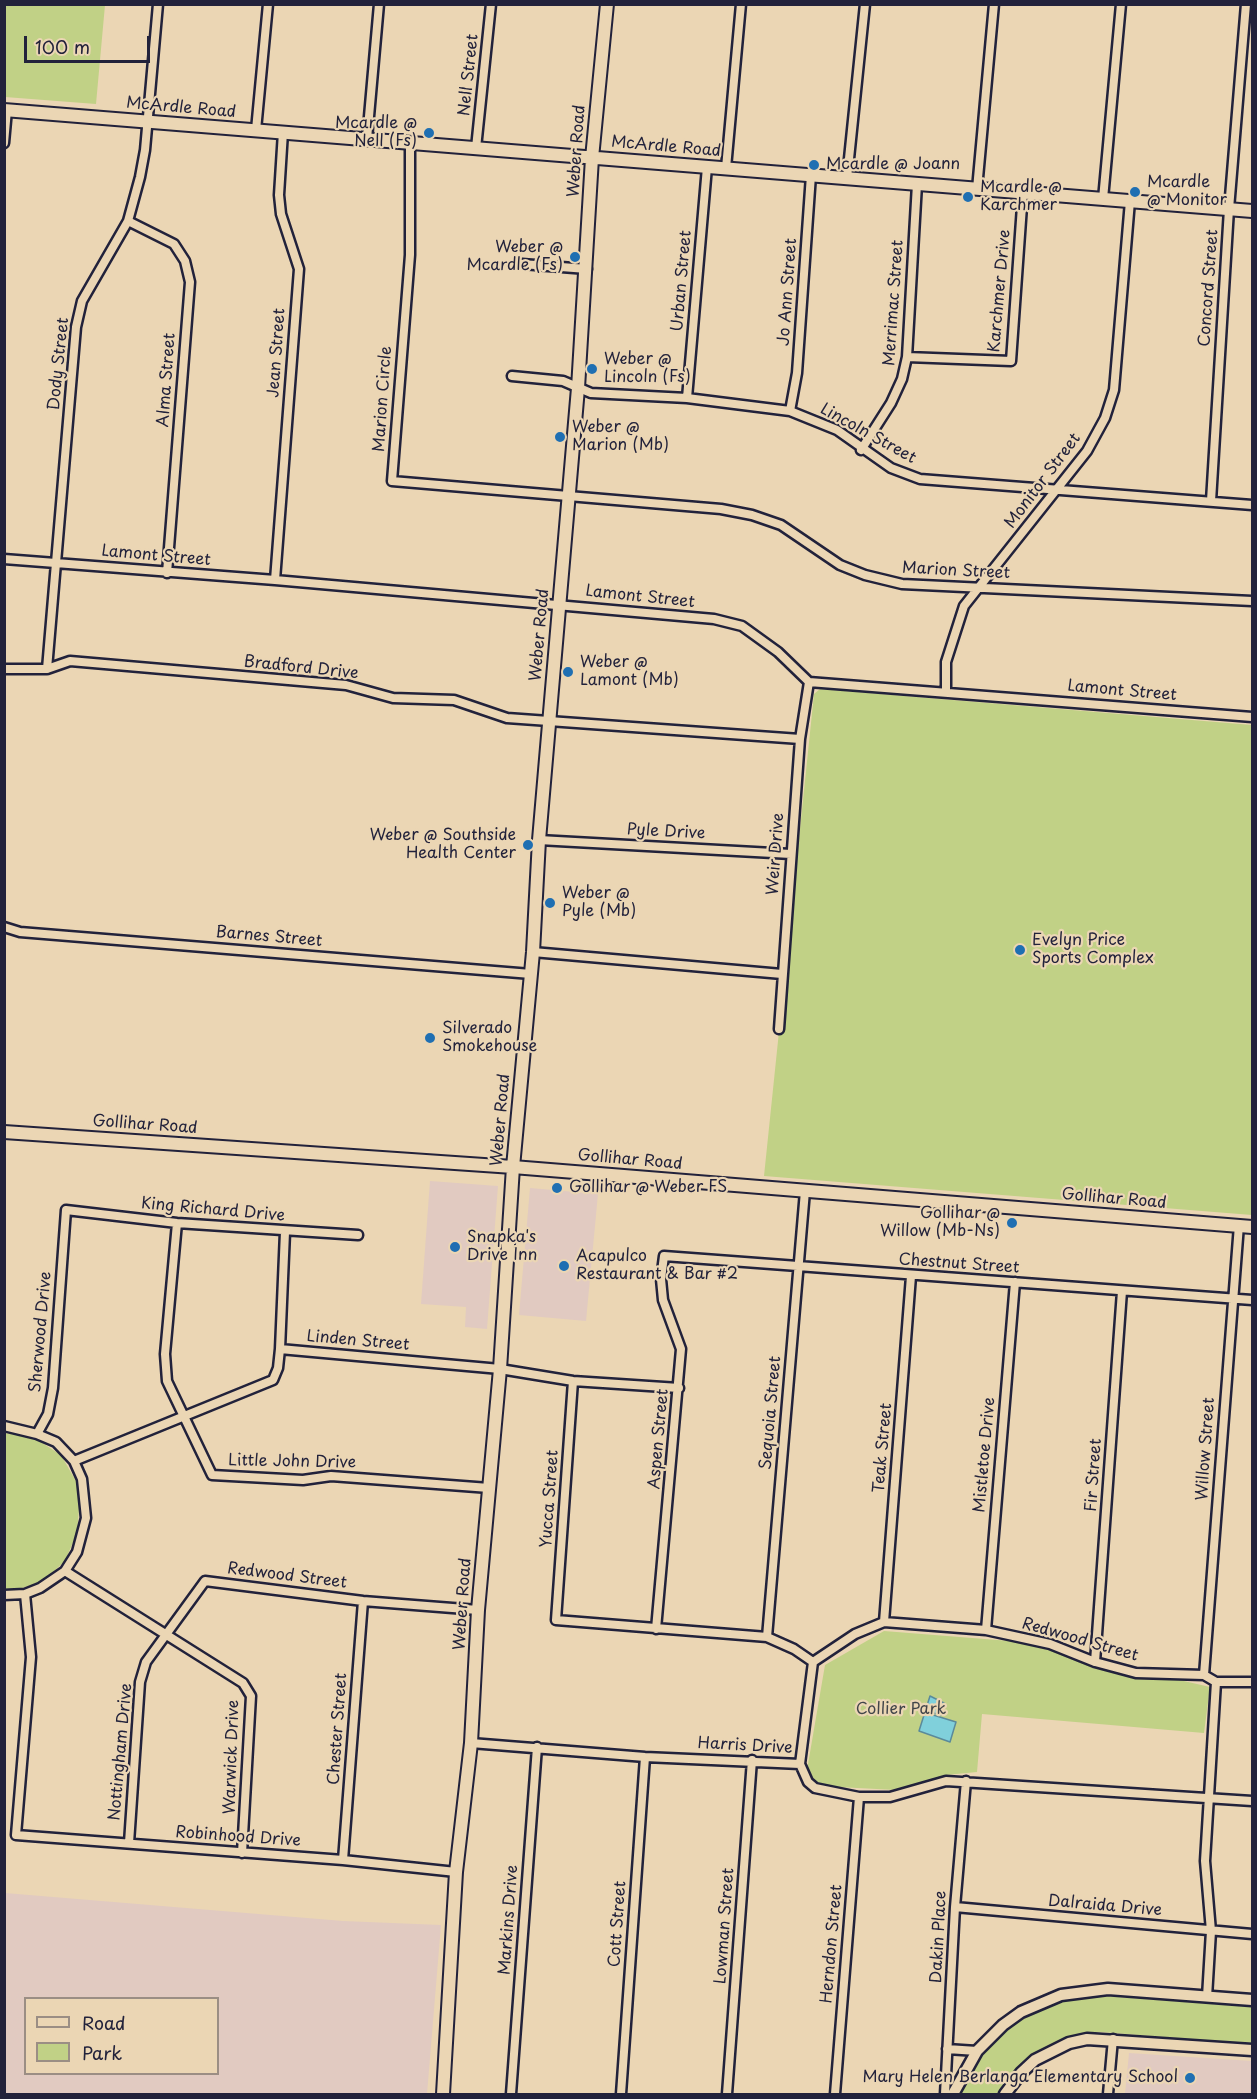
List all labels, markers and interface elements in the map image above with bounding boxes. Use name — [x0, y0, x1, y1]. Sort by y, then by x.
scale bar — [27, 24, 153, 62]
text: 100 m — [35, 33, 90, 60]
street label: Nell Street — [455, 33, 483, 117]
street label: McArdle Road — [125, 94, 237, 122]
street label: Weber Road — [564, 104, 590, 198]
place label: Mcardle @ Nell (Fs) — [335, 114, 417, 152]
marker: Mcardle @ Nell (Fs) — [422, 126, 436, 140]
street label: McArdle Road — [610, 133, 722, 161]
place label: Mcardle @ Joann — [826, 155, 960, 175]
marker: Mcardle @ Joann — [807, 158, 821, 172]
place label: Mcardle @ Monitor — [1147, 173, 1227, 211]
place label: Mcardle @ Karchmer — [980, 178, 1062, 216]
marker: Mcardle @ Monitor — [1128, 185, 1142, 199]
marker: Mcardle @ Karchmer — [961, 190, 975, 204]
street label: Karchmer Drive — [985, 229, 1015, 353]
street label: Concord Street — [1195, 229, 1223, 347]
street label: Urban Street — [668, 230, 696, 332]
street label: Jo Ann Street — [775, 237, 801, 347]
place label: Weber @ Mcardle (Fs) — [467, 238, 563, 276]
street label: Merrimac Street — [880, 239, 908, 367]
marker: Weber @ Mcardle (Fs) — [568, 250, 582, 264]
street label: Jean Street — [264, 308, 290, 398]
street label: Dody Street — [45, 316, 73, 412]
street label: Alma Street — [154, 332, 180, 428]
street label: Marion Circle — [370, 345, 396, 453]
place label: Weber @ Lincoln (Fs) — [604, 350, 691, 388]
marker: Weber @ Lincoln (Fs) — [585, 362, 599, 376]
street label: Lincoln Street — [817, 400, 919, 468]
place label: Weber @ Marion (Mb) — [572, 418, 669, 456]
marker: Weber @ Marion (Mb) — [553, 430, 567, 444]
street label: Monitor Street — [1001, 430, 1085, 532]
street label: Lamont Street — [100, 542, 212, 570]
street label: Marion Street — [901, 559, 1011, 583]
street label: Lamont Street — [584, 582, 696, 612]
street label: Weber Road — [526, 588, 554, 682]
street label: Bradford Drive — [243, 652, 359, 684]
place label: Weber @ Lamont (Mb) — [580, 653, 679, 691]
marker: Weber @ Lamont (Mb) — [561, 665, 575, 679]
street label: Lamont Street — [1066, 677, 1178, 705]
street label: Weir Drive — [764, 812, 788, 896]
street label: Pyle Drive — [626, 820, 706, 844]
place label: Weber @ Southside Health Center — [370, 826, 516, 864]
marker: Weber @ Southside Health Center — [521, 838, 535, 852]
place label: Weber @ Pyle (Mb) — [562, 884, 636, 922]
marker: Weber @ Pyle (Mb) — [543, 896, 557, 910]
street label: Barnes Street — [215, 923, 323, 951]
place label: Evelyn Price Sports Complex — [1032, 931, 1154, 969]
marker: Evelyn Price Sports Complex — [1013, 943, 1027, 957]
place label: Silverado Smokehouse — [442, 1019, 537, 1057]
marker: Silverado Smokehouse — [423, 1031, 437, 1045]
street label: Weber Road — [487, 1073, 515, 1167]
street label: Gollihar Road — [92, 1112, 198, 1138]
street label: Gollihar Road — [577, 1146, 683, 1174]
place label: Gollihar @ Weber FS — [569, 1178, 727, 1198]
marker: Gollihar @ Weber FS — [550, 1181, 564, 1195]
street label: Gollihar Road — [1061, 1185, 1167, 1213]
street label: King Richard Drive — [140, 1194, 286, 1226]
place label: Gollihar @ Willow (Mb-Ns) — [880, 1204, 1000, 1242]
marker: Gollihar @ Willow (Mb-Ns) — [1005, 1216, 1019, 1230]
place label: Snapka's Drive Inn — [467, 1228, 537, 1266]
marker: Snapka's Drive Inn — [448, 1240, 462, 1254]
place label: Acapulco Restaurant & Bar #2 — [576, 1247, 738, 1285]
street label: Chestnut Street — [898, 1250, 1020, 1278]
marker: Acapulco Restaurant & Bar #2 — [557, 1259, 571, 1273]
street label: Sherwood Drive — [26, 1271, 56, 1393]
street label: Linden Street — [306, 1327, 410, 1355]
street label: Sequoia Street — [756, 1355, 786, 1471]
street label: Aspen Street — [645, 1388, 673, 1490]
street label: Mistletoe Drive — [970, 1397, 1000, 1513]
street label: Willow Street — [1193, 1397, 1219, 1501]
street label: Teak Street — [870, 1402, 896, 1494]
street label: Fir Street — [1082, 1438, 1106, 1512]
street label: Yucca Street — [537, 1449, 563, 1549]
street label: Little John Drive — [228, 1451, 356, 1473]
street label: Weber Road — [450, 1557, 476, 1651]
street label: Redwood Street — [226, 1559, 348, 1593]
street label: Redwood Street — [1020, 1614, 1140, 1666]
street label: Chester Street — [325, 1672, 351, 1786]
street label: Nottingham Drive — [105, 1682, 137, 1822]
street label: Warwick Drive — [220, 1699, 244, 1815]
park label: Collier Park — [856, 1700, 946, 1720]
street label: Harris Drive — [697, 1734, 793, 1758]
street label: Robinhood Drive — [175, 1823, 301, 1851]
street label: Markins Drive — [496, 1864, 522, 1976]
street label: Lowman Street — [711, 1867, 739, 1985]
street label: Cott Street — [605, 1880, 631, 1968]
street label: Herndon Street — [817, 1884, 847, 2004]
street label: Dakin Place — [927, 1890, 951, 1984]
street label: Dalraida Drive — [1047, 1891, 1163, 1921]
legend — [24, 1997, 219, 2075]
text: Road — [82, 2009, 126, 2036]
text: Park — [82, 2039, 122, 2066]
place label: Mary Helen Berlanga Elementary School — [863, 2068, 1178, 2088]
marker: Mary Helen Berlanga Elementary School — [1183, 2071, 1197, 2085]

